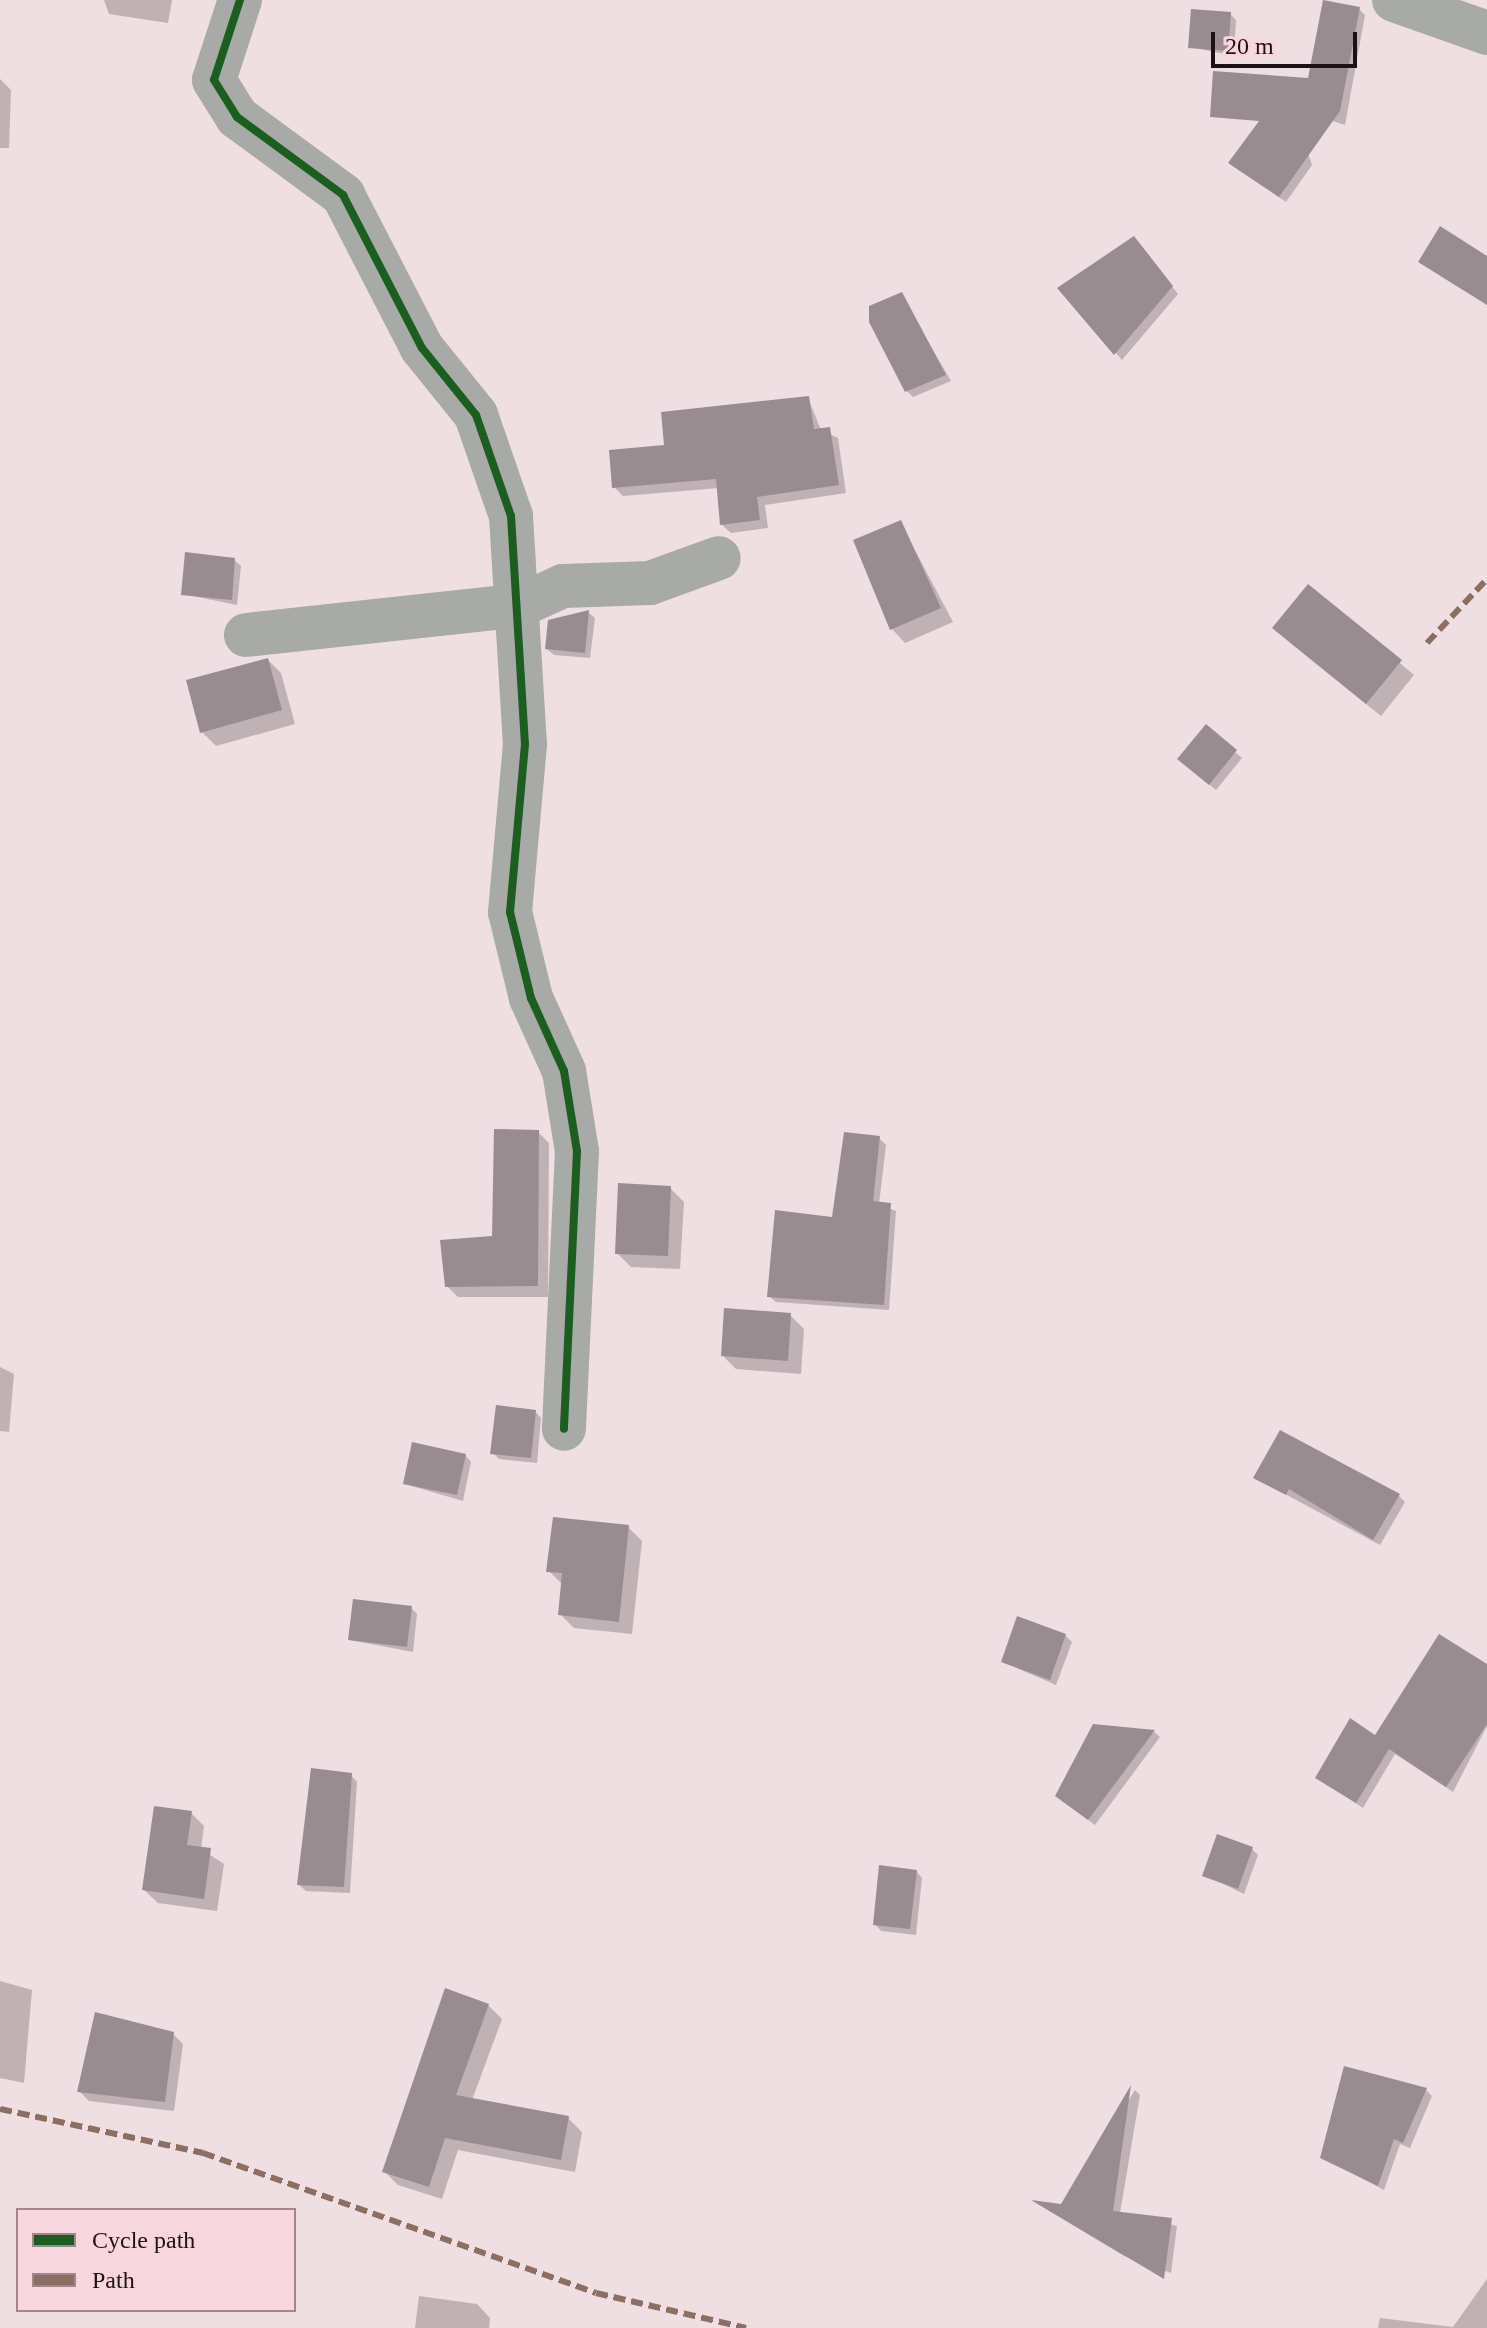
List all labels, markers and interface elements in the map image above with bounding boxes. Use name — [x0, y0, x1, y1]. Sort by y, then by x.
scale bar — [1215, 16, 1361, 66]
text: 20 m — [1225, 33, 1274, 59]
legend — [16, 2208, 296, 2312]
text: Cycle path — [92, 2227, 195, 2253]
text: Path — [92, 2267, 135, 2293]

